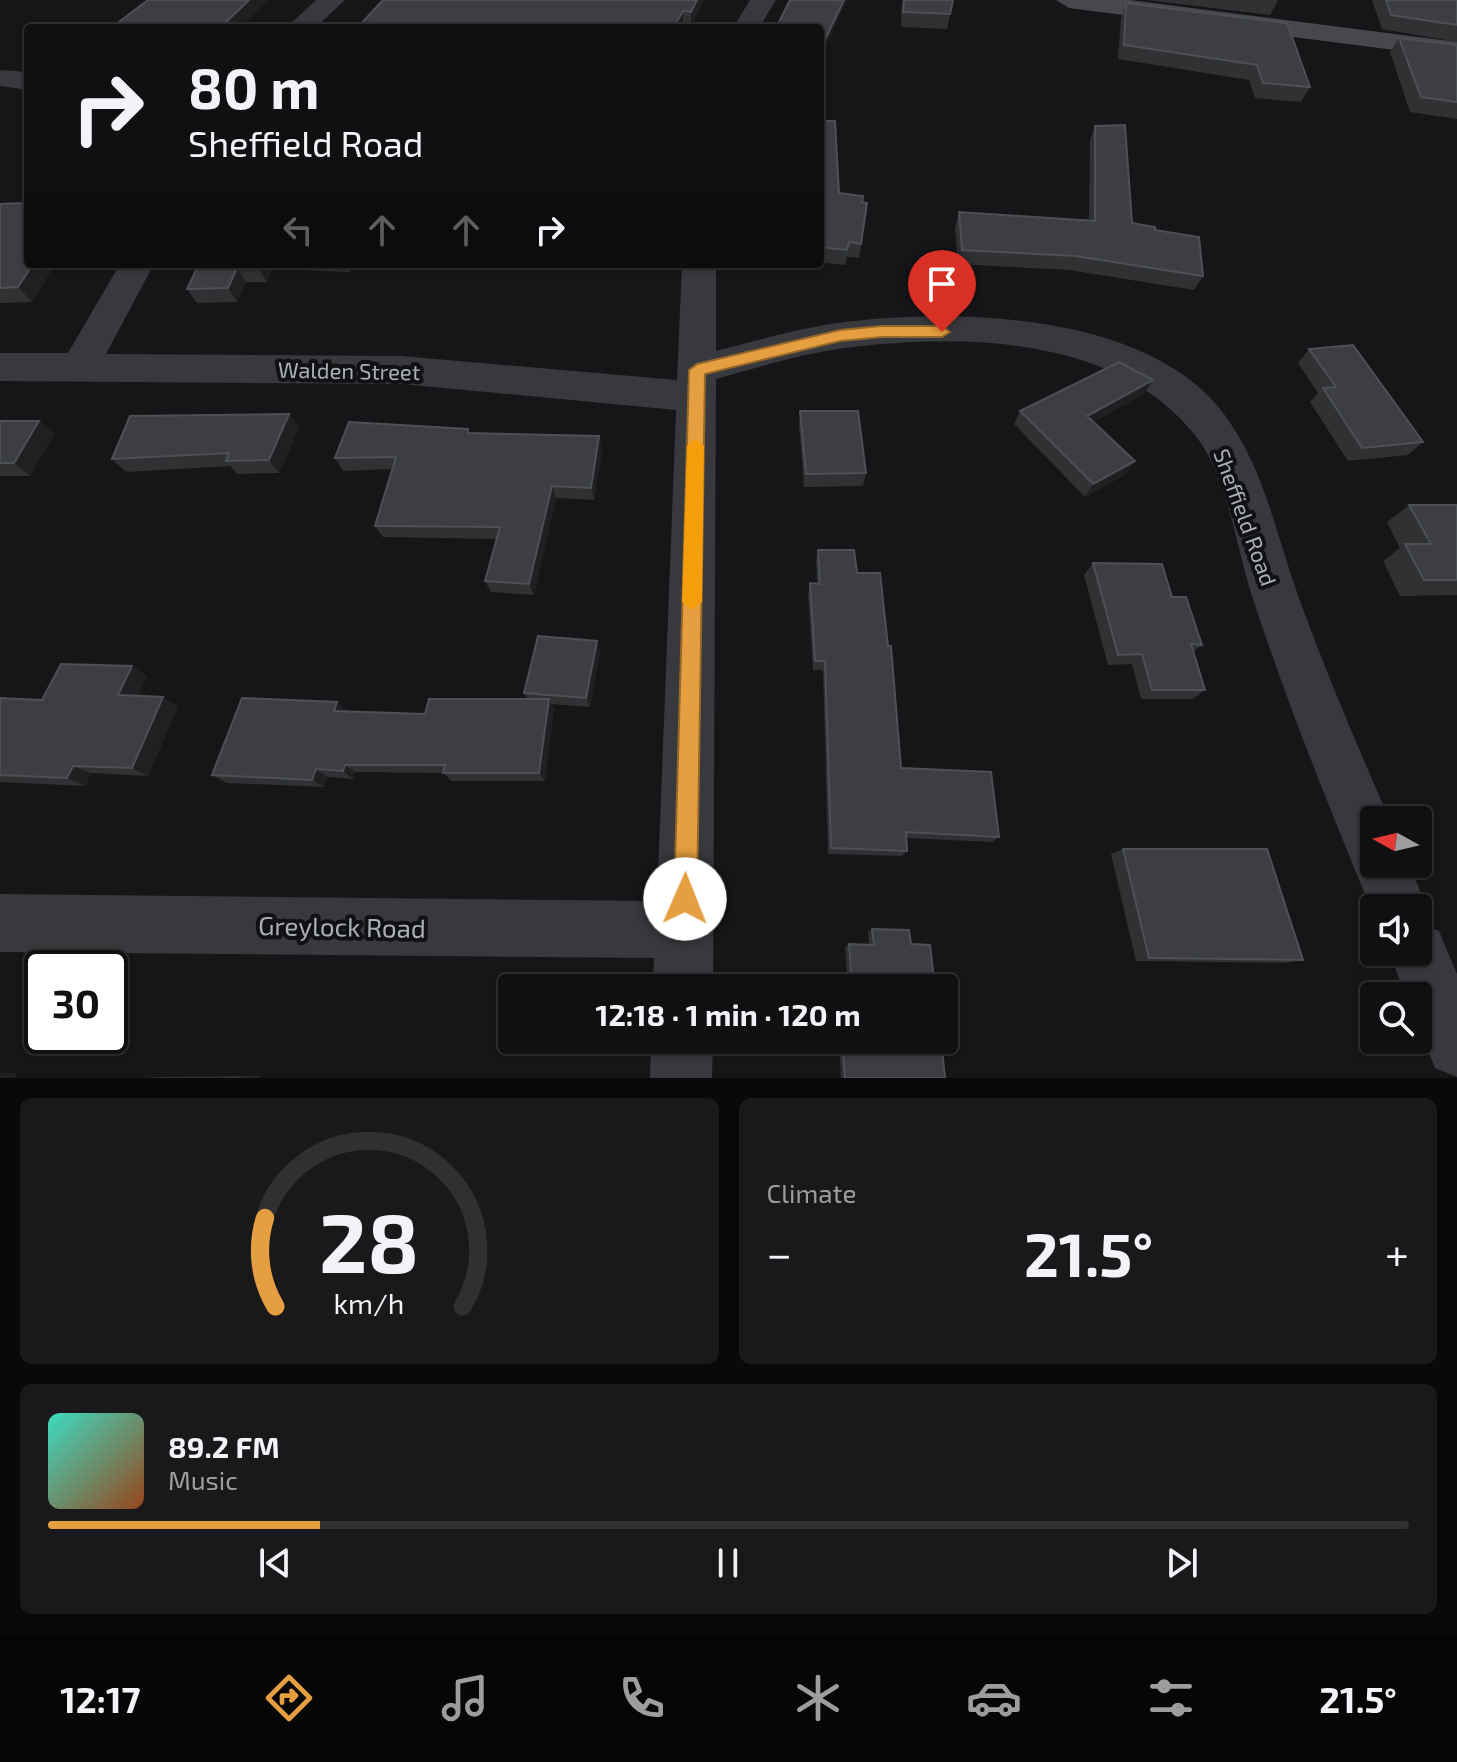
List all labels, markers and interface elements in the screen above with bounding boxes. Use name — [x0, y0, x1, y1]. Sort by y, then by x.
text: 80 m — [188, 53, 320, 120]
icon: right — [56, 56, 160, 160]
text: Sheffield Road — [188, 121, 423, 164]
icon: left — [276, 208, 320, 252]
icon: ahead — [360, 208, 404, 252]
icon: ahead — [444, 208, 488, 252]
icon: right — [528, 208, 572, 252]
pin — [908, 250, 976, 332]
icon: arrive — [920, 262, 964, 306]
street label: Walden Street — [278, 356, 420, 384]
street label: Sheffield Road — [1209, 445, 1283, 589]
north arrow — [1360, 806, 1432, 878]
map controls — [1360, 806, 1432, 1054]
position arrow — [643, 857, 727, 941]
button: sound — [1360, 894, 1432, 966]
street label: Greylock Road — [258, 909, 426, 943]
speed limit sign: 30 — [24, 950, 128, 1054]
button: search — [1360, 982, 1432, 1054]
text: 12:18 · 1 min · 120 m — [595, 996, 861, 1032]
text: Climate — [767, 1177, 856, 1208]
text: 28 — [319, 1190, 419, 1290]
text: 21.5° — [1024, 1217, 1153, 1289]
text: − — [767, 1226, 792, 1279]
text: + — [1385, 1226, 1409, 1279]
text: km/h — [334, 1285, 405, 1320]
text: 89.2 FM — [168, 1428, 280, 1464]
text: Music — [168, 1464, 238, 1495]
icon: previous — [253, 1541, 297, 1585]
icon: pause — [706, 1541, 750, 1585]
icon: next — [1160, 1541, 1204, 1585]
icon: directions — [261, 1670, 317, 1726]
icon: music — [437, 1670, 493, 1726]
icon: phone — [614, 1670, 670, 1726]
icon: climate — [790, 1670, 846, 1726]
icon: car — [966, 1670, 1022, 1726]
icon: filters — [1143, 1670, 1199, 1726]
text: 12:17 — [60, 1677, 140, 1720]
text: 21.5° — [1319, 1677, 1397, 1720]

